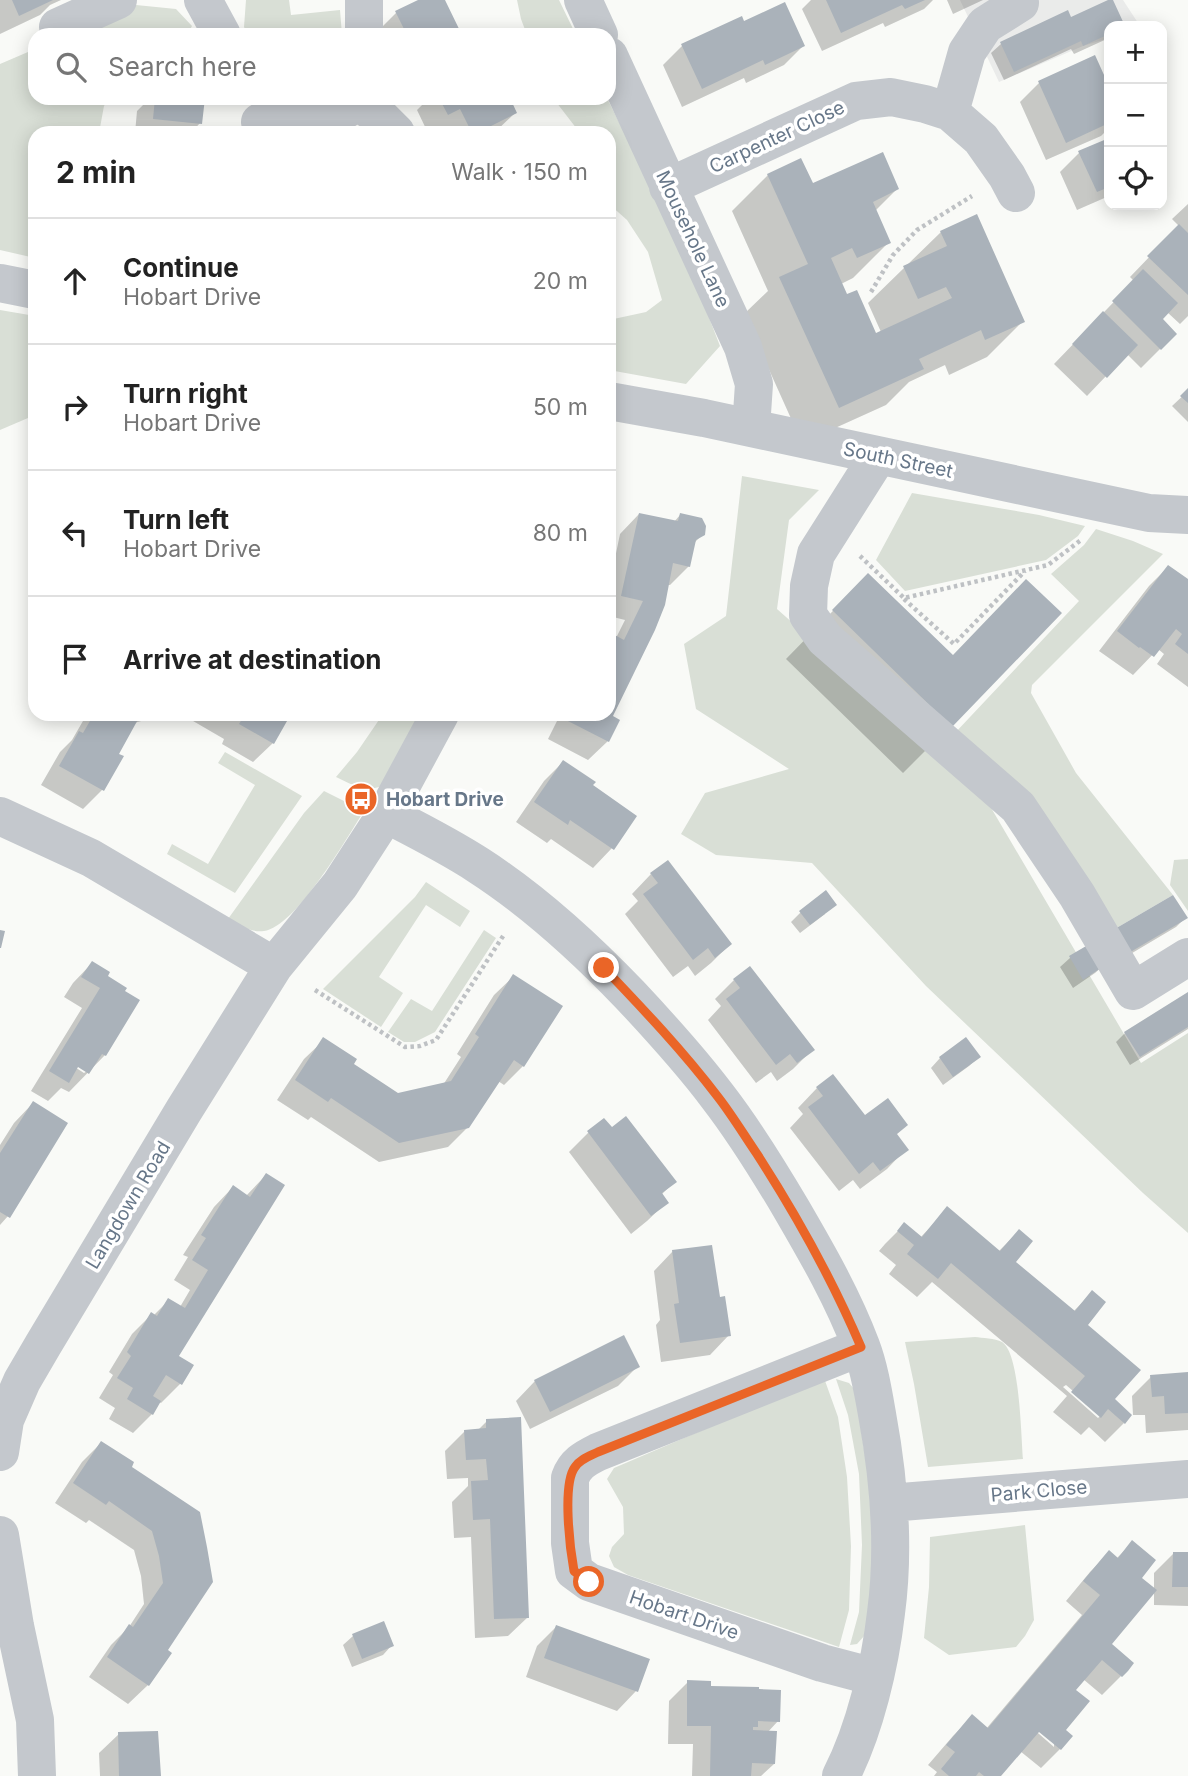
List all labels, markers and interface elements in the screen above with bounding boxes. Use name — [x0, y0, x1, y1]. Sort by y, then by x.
map controls — [1104, 21, 1167, 210]
button: + — [1104, 21, 1167, 84]
search box — [28, 28, 616, 105]
icon: search — [52, 48, 90, 86]
text: Search here — [108, 51, 257, 82]
button: − — [1104, 84, 1167, 147]
street label: Carpenter Close — [706, 96, 848, 178]
button: locate — [1104, 147, 1167, 210]
text: 2 min — [56, 154, 136, 190]
text: Walk · 150 m — [451, 158, 588, 186]
street label: Mousehole Lane — [651, 167, 735, 311]
text: Continue — [123, 252, 239, 283]
icon: ahead — [56, 262, 94, 300]
text: 20 m — [533, 267, 588, 295]
text: Hobart Drive — [123, 283, 261, 311]
text: Turn right — [123, 378, 248, 409]
icon: right — [56, 388, 94, 426]
text: 50 m — [533, 393, 588, 421]
text: Hobart Drive — [123, 409, 261, 437]
street label: South Street — [841, 437, 955, 483]
text: Turn left — [123, 504, 229, 535]
icon: left — [56, 514, 94, 552]
text: 80 m — [533, 519, 588, 547]
text: Hobart Drive — [123, 535, 261, 563]
icon: arrive — [56, 640, 94, 678]
text: Arrive at destination — [123, 644, 382, 675]
bus stop icon: Hobart Drive — [342, 780, 380, 818]
place label: Hobart Drive — [386, 788, 504, 811]
route end — [588, 952, 619, 983]
street label: Langdown Road — [81, 1137, 175, 1273]
street label: Park Close — [990, 1475, 1088, 1507]
route start — [573, 1566, 604, 1597]
street label: Hobart Drive — [626, 1586, 742, 1644]

